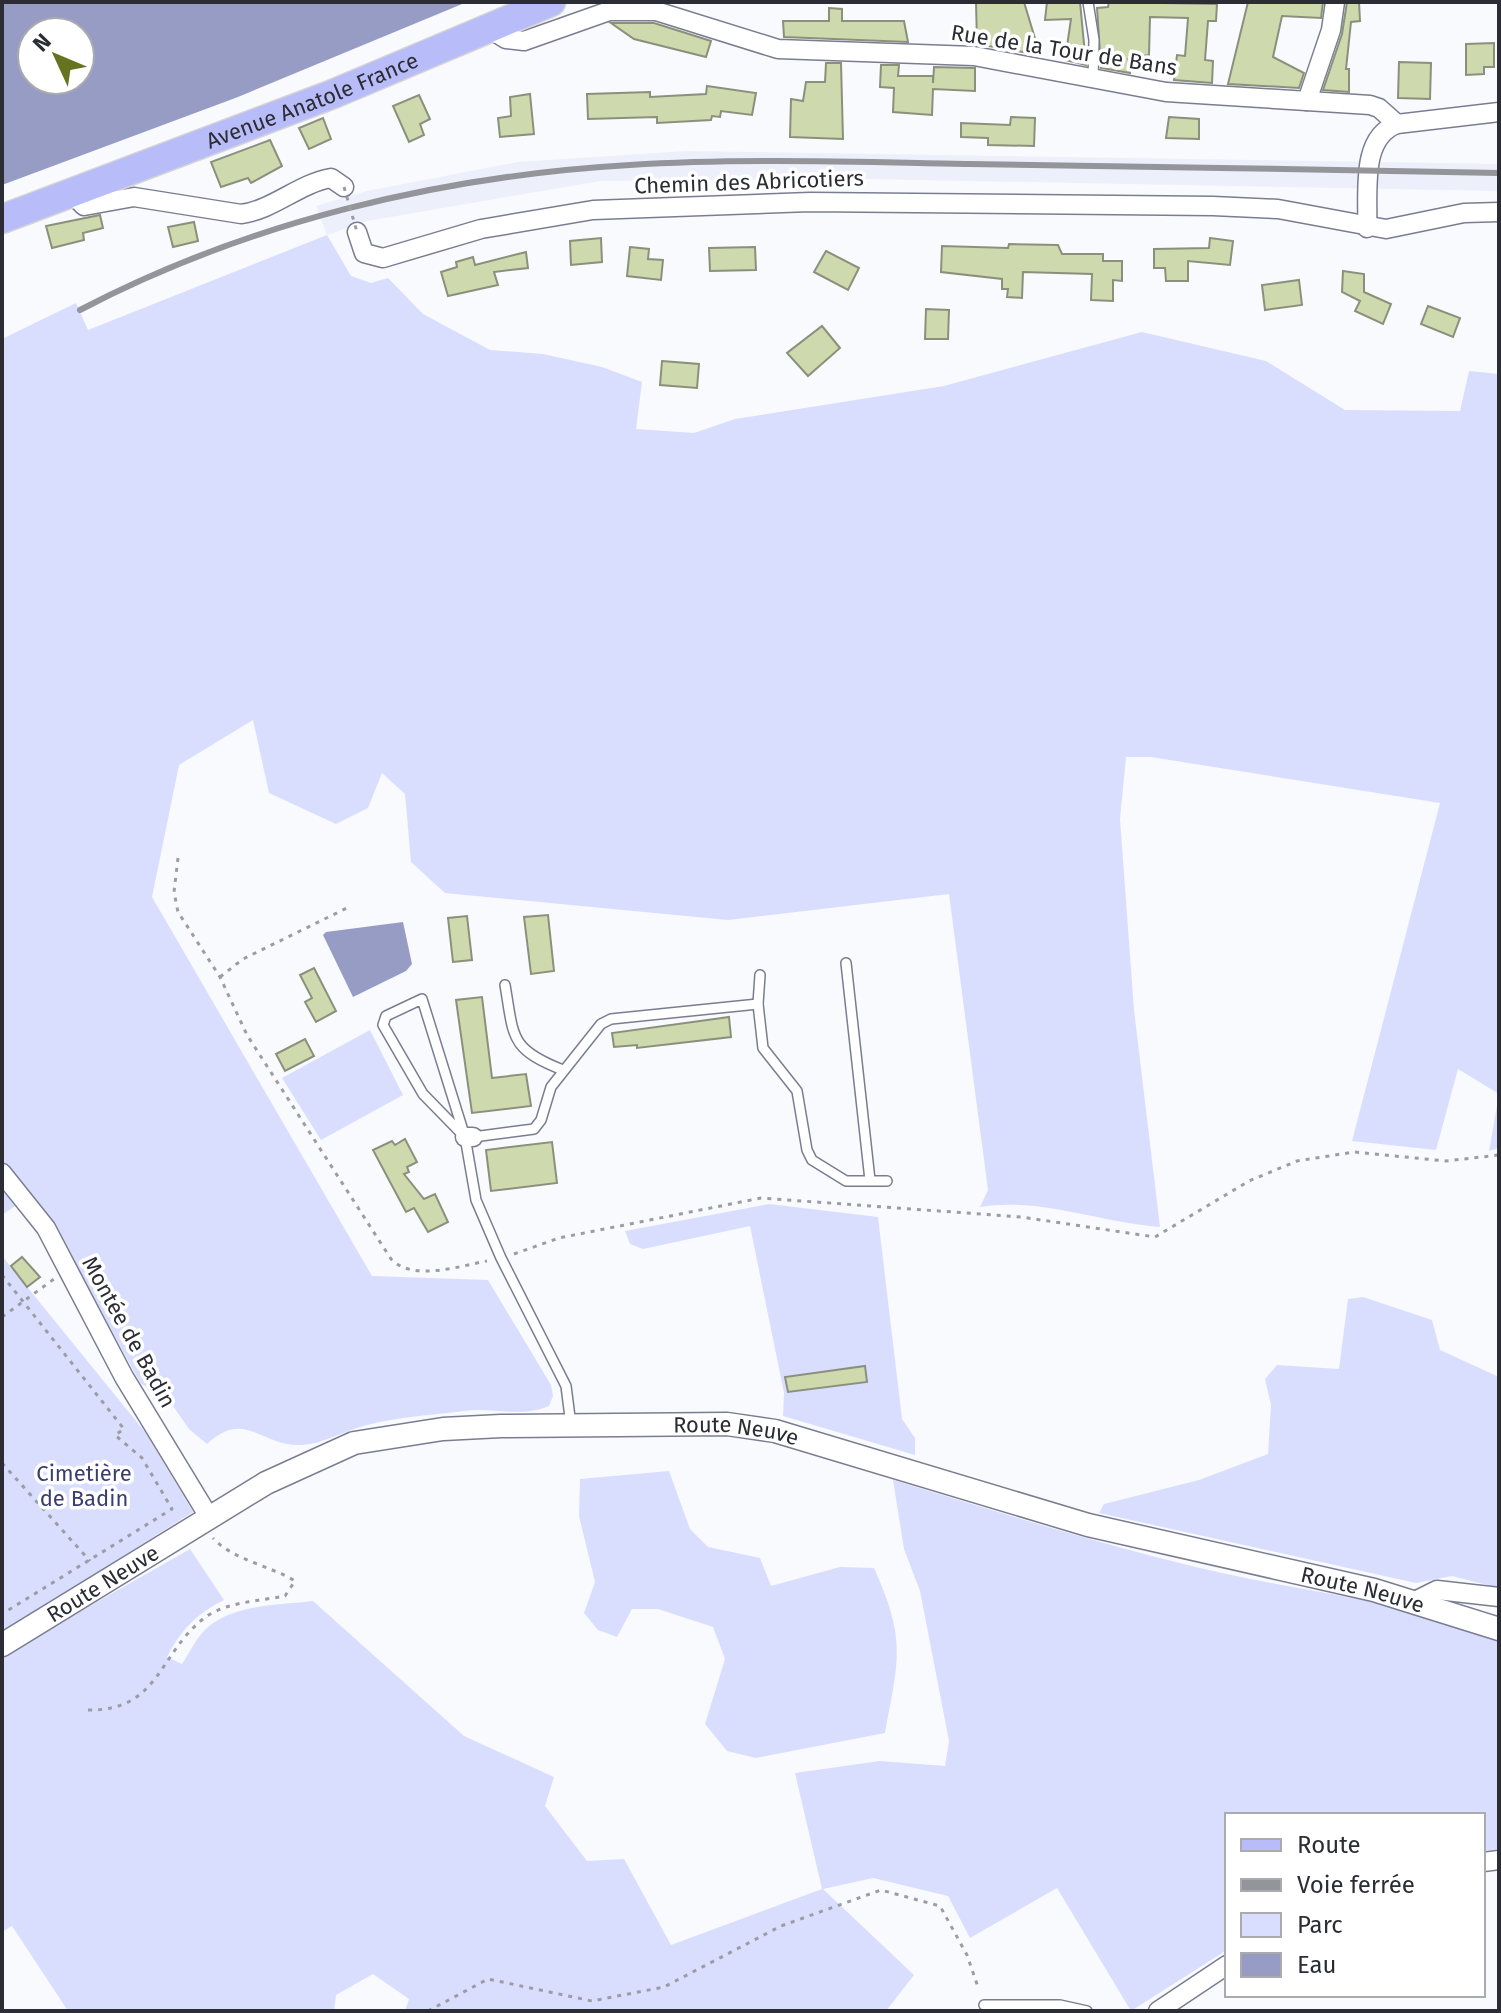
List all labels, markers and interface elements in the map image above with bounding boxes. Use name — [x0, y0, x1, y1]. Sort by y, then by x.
north arrow — [16, 16, 96, 96]
street label: Rue de la Tour de Bans — [949, 19, 1179, 81]
text: N — [27, 28, 57, 57]
street label: Avenue Anatole France — [202, 46, 422, 154]
street label: Chemin des Abricotiers — [634, 164, 864, 200]
street label: Montée de Badin — [76, 1252, 182, 1412]
street label: Route Neuve — [673, 1410, 802, 1451]
park label: Cimetière de Badin — [36, 1460, 132, 1512]
street label: Route Neuve — [42, 1539, 164, 1628]
street label: Route Neuve — [1298, 1560, 1428, 1618]
legend — [1225, 1813, 1485, 1997]
text: Route — [1297, 1831, 1361, 1859]
text: Voie ferrée — [1297, 1871, 1415, 1899]
text: Parc — [1297, 1911, 1343, 1939]
text: Eau — [1297, 1951, 1337, 1979]

